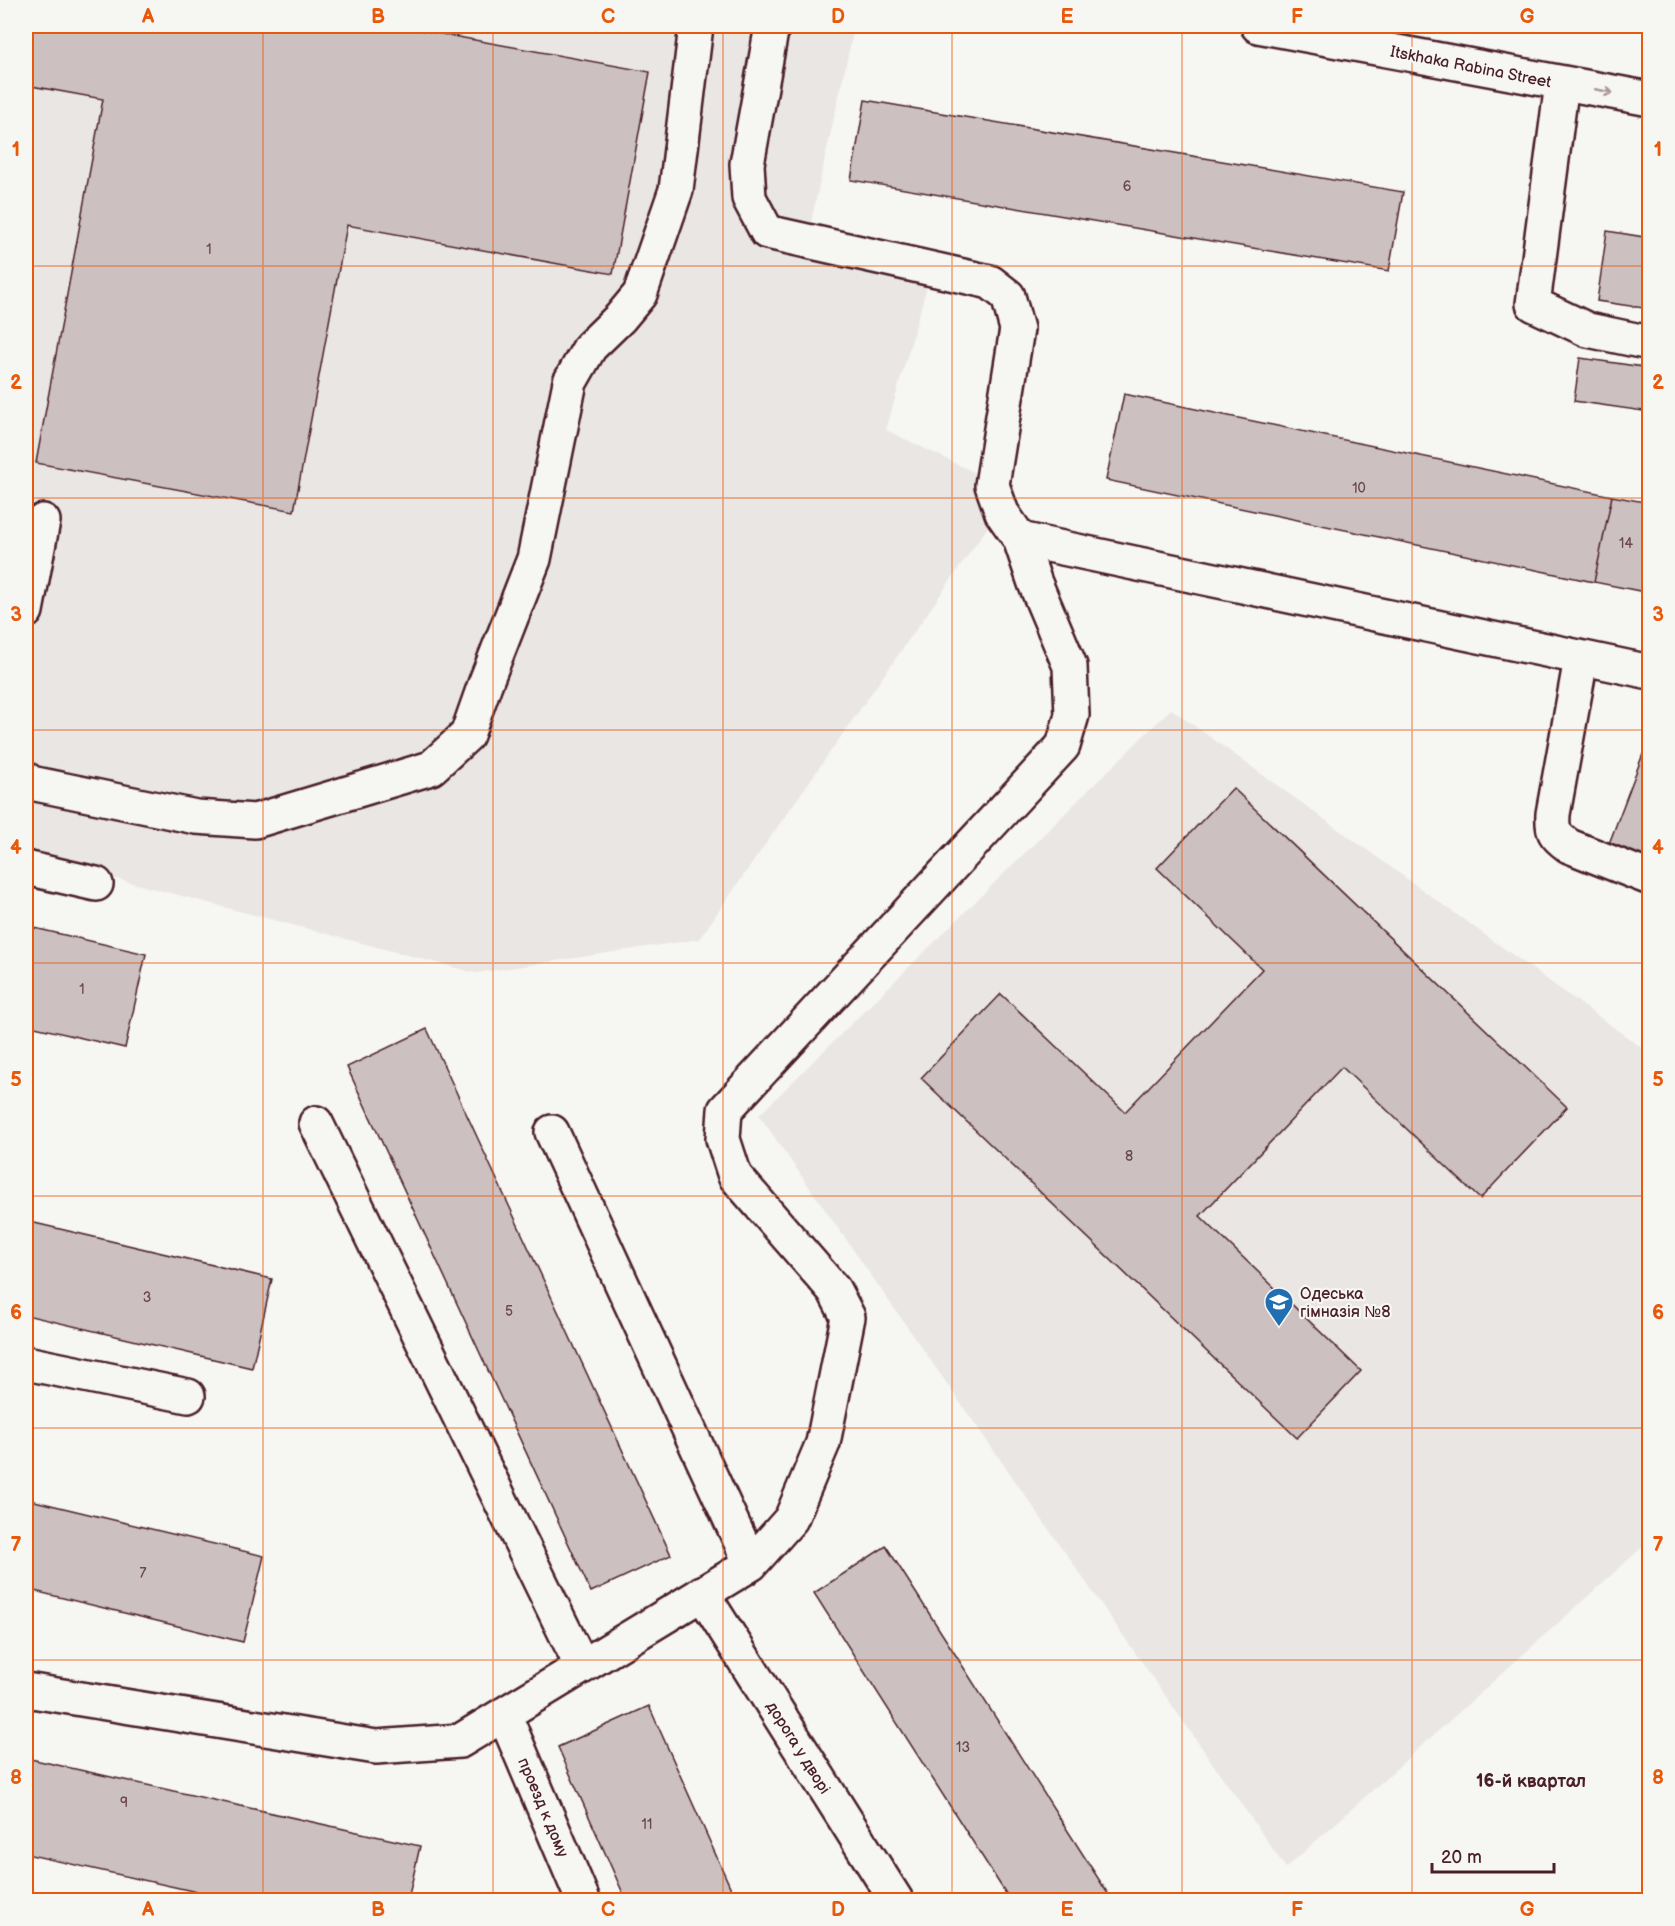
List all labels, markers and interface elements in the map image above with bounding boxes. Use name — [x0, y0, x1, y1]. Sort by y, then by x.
text: A — [141, 5, 155, 29]
text: B — [371, 5, 385, 29]
text: C — [601, 5, 615, 29]
text: D — [831, 5, 845, 29]
text: E — [1061, 5, 1074, 29]
text: F — [1291, 5, 1303, 29]
text: G — [1520, 5, 1535, 29]
street label: Itskhaka Rabina Street — [1389, 43, 1553, 92]
one-way arrow — [1594, 86, 1614, 97]
text: 1 — [12, 138, 20, 162]
text: 1 — [1654, 138, 1662, 162]
house number: 6 — [1123, 178, 1132, 195]
house number: 1 — [206, 241, 212, 258]
text: 2 — [10, 371, 22, 395]
text: 2 — [1652, 371, 1664, 395]
house number: 10 — [1352, 480, 1366, 497]
house number: 14 — [1619, 535, 1633, 552]
text: 3 — [10, 603, 22, 627]
text: 3 — [1652, 603, 1664, 627]
text: 4 — [10, 836, 22, 860]
text: 4 — [1652, 836, 1664, 860]
house number: 1 — [79, 981, 85, 998]
text: 5 — [10, 1068, 22, 1092]
text: 5 — [1652, 1068, 1664, 1092]
house number: 8 — [1125, 1148, 1133, 1165]
place label: Одеська гімназія №8 — [1300, 1285, 1391, 1322]
school or university icon: Одеська гімназія №8 — [1263, 1286, 1295, 1328]
house number: 3 — [143, 1289, 151, 1306]
text: 6 — [10, 1301, 22, 1325]
text: 6 — [1652, 1301, 1664, 1325]
house number: 5 — [505, 1303, 513, 1320]
text: 7 — [10, 1533, 22, 1557]
text: 7 — [1652, 1533, 1664, 1557]
house number: 7 — [140, 1565, 147, 1582]
street label: дорога у дворі — [762, 1698, 834, 1798]
house number: 13 — [956, 1739, 970, 1756]
street label: проезд к дому — [513, 1755, 572, 1861]
text: 8 — [10, 1766, 22, 1790]
text: 8 — [1652, 1766, 1664, 1790]
district label: 16-й квартал — [1476, 1771, 1586, 1792]
house number: 9 — [120, 1794, 128, 1811]
house number: 11 — [642, 1816, 652, 1833]
scale bar — [1432, 1836, 1554, 1874]
text: 20 m — [1441, 1847, 1482, 1868]
text: A — [141, 1898, 155, 1922]
text: B — [371, 1898, 385, 1922]
text: C — [601, 1898, 615, 1922]
text: D — [831, 1898, 845, 1922]
text: E — [1061, 1898, 1074, 1922]
text: F — [1291, 1898, 1303, 1922]
text: G — [1520, 1898, 1535, 1922]

